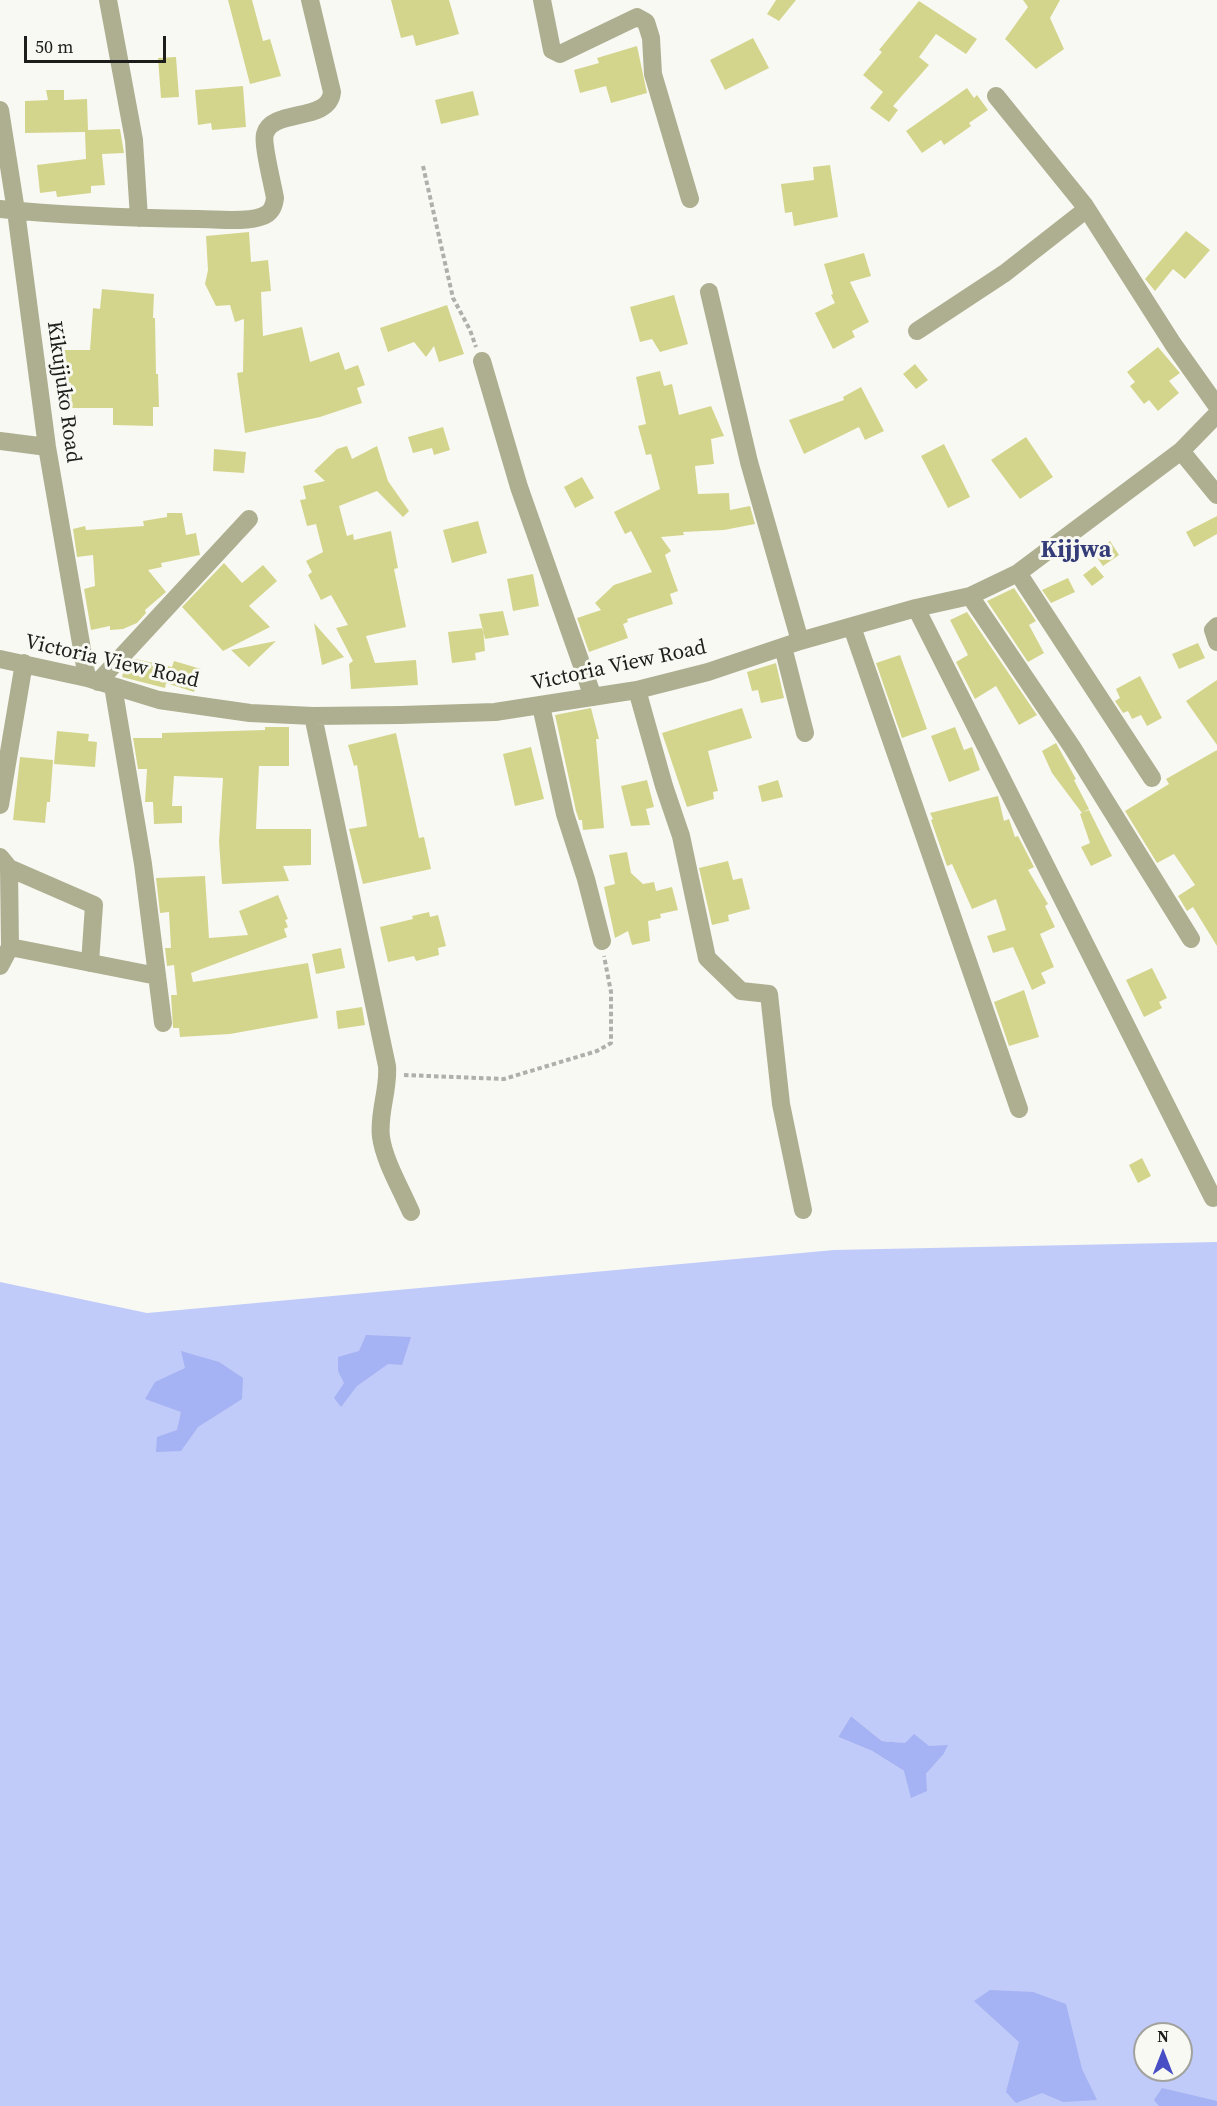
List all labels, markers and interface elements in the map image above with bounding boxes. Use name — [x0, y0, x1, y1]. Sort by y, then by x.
scale bar — [27, 24, 170, 62]
text: 50 m — [35, 34, 73, 59]
street label: Kikujjuko Road — [41, 320, 85, 464]
district label: Kijjwa — [1041, 537, 1111, 565]
street label: Victoria View Road — [22, 630, 202, 694]
street label: Victoria View Road — [529, 635, 709, 697]
north arrow — [1133, 2022, 1193, 2082]
text: N — [1157, 2025, 1169, 2047]

